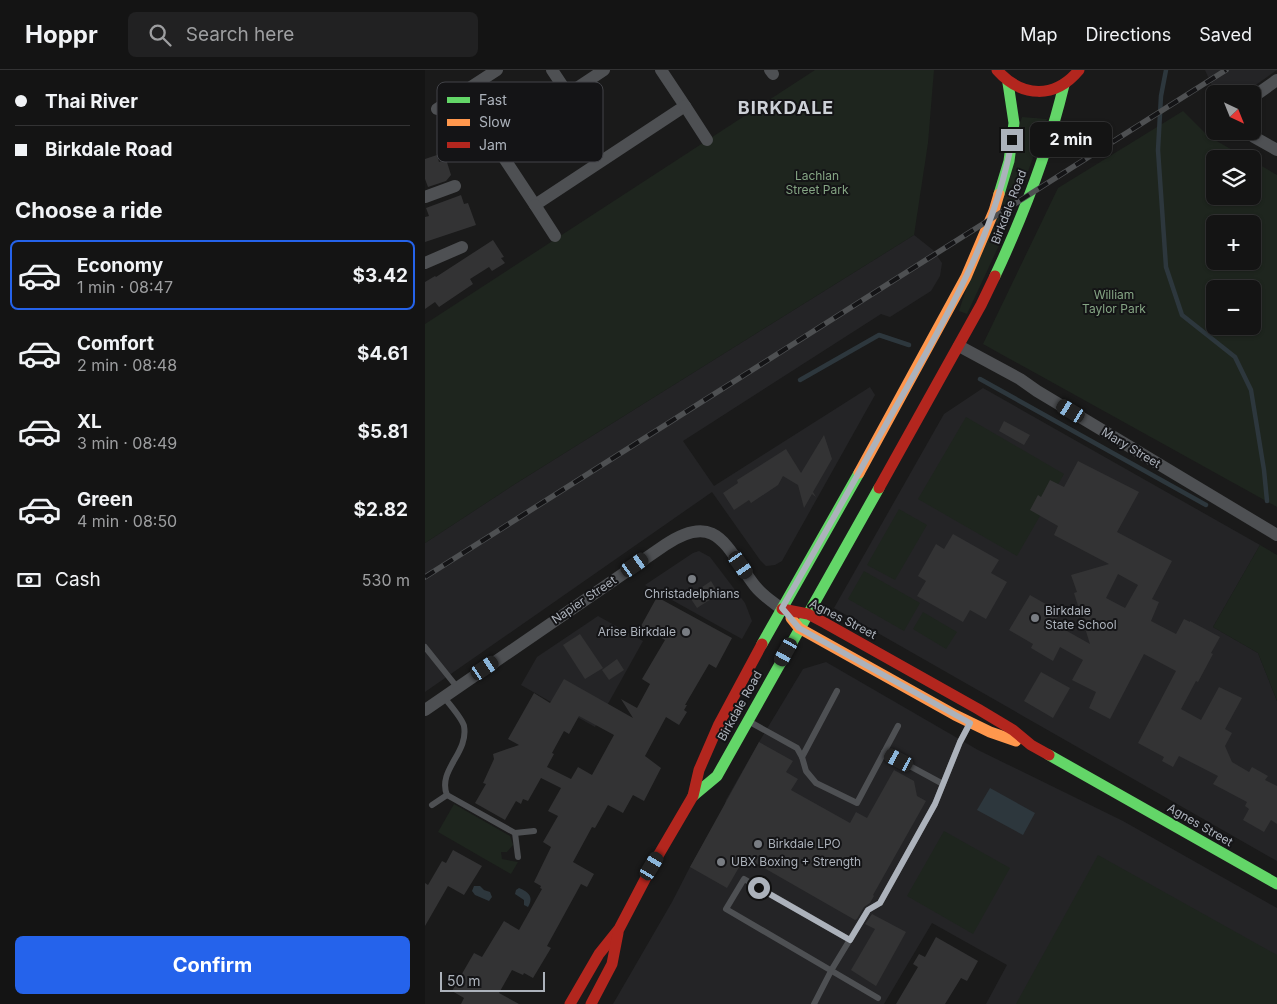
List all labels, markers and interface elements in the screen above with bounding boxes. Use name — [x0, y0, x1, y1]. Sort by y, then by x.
search box — [128, 12, 478, 57]
text: Hoppr — [25, 20, 98, 49]
icon: search — [146, 21, 174, 49]
text: Search here — [186, 23, 294, 46]
text: Map — [1020, 24, 1058, 45]
text: Directions — [1086, 24, 1171, 45]
text: Saved — [1199, 24, 1252, 45]
legend — [437, 82, 603, 162]
north arrow — [1206, 85, 1261, 140]
map controls — [1206, 85, 1261, 335]
text: Thai River — [45, 90, 138, 113]
text: Fast — [479, 91, 507, 108]
district label: BIRKDALE — [738, 97, 834, 118]
text: Slow — [479, 113, 511, 130]
callout: 2 min — [1029, 122, 1112, 158]
route end — [1001, 129, 1023, 151]
text: 2 min — [1050, 129, 1092, 149]
text: Jam — [479, 136, 507, 153]
text: Birkdale Road — [45, 138, 172, 161]
button: layers — [1206, 150, 1261, 205]
park label: Lachlan Street Park — [786, 168, 849, 197]
street label: Birkdale Road — [988, 168, 1030, 246]
text: Choose a ride — [15, 197, 163, 223]
button: + — [1206, 215, 1261, 270]
icon: car — [17, 253, 62, 298]
text: Economy — [77, 254, 163, 277]
text: $3.42 — [353, 264, 408, 287]
text: 1 min · 08:47 — [77, 277, 173, 297]
button: − — [1206, 280, 1261, 335]
park label: William Taylor Park — [1082, 287, 1146, 316]
icon: car — [17, 331, 62, 376]
text: Comfort — [77, 332, 154, 355]
text: $4.61 — [357, 342, 408, 365]
text: 2 min · 08:48 — [77, 355, 177, 375]
car — [1054, 397, 1087, 425]
icon: car — [17, 409, 62, 454]
text: XL — [77, 410, 102, 433]
text: $5.81 — [357, 420, 408, 443]
street label: Mary Street — [1099, 424, 1164, 471]
text: 3 min · 08:49 — [77, 433, 177, 453]
icon: car — [17, 487, 62, 532]
text: Green — [77, 488, 133, 511]
text: $2.82 — [353, 498, 408, 521]
text: 4 min · 08:50 — [77, 511, 177, 531]
car — [726, 548, 755, 582]
car — [618, 550, 651, 580]
icon: cash — [15, 566, 43, 594]
text: Cash — [55, 568, 101, 591]
text: 530 m — [362, 570, 410, 590]
street label: Napier Street — [549, 572, 619, 627]
marker: Christadelphians — [686, 573, 698, 585]
place label: Christadelphians — [644, 586, 740, 601]
street label: Agnes Street — [807, 595, 879, 642]
place label: Birkdale State School — [1045, 603, 1117, 632]
marker: Birkdale State School — [1029, 612, 1041, 624]
place label: Arise Birkdale — [598, 624, 676, 639]
marker: Arise Birkdale — [680, 626, 692, 638]
car — [772, 635, 799, 669]
car — [468, 653, 501, 683]
street label: Birkdale Road — [714, 668, 765, 744]
car — [882, 746, 915, 774]
street label: Agnes Street — [1165, 800, 1236, 849]
place label: Birkdale LPO — [768, 836, 841, 851]
marker: Birkdale LPO — [752, 838, 764, 850]
car — [637, 849, 666, 883]
place label: UBX Boxing + Strength — [731, 854, 861, 869]
marker: UBX Boxing + Strength — [715, 856, 727, 868]
route start — [748, 877, 770, 899]
button: Confirm — [15, 936, 410, 994]
scale bar — [440, 969, 545, 992]
text: 50 m — [447, 972, 481, 989]

